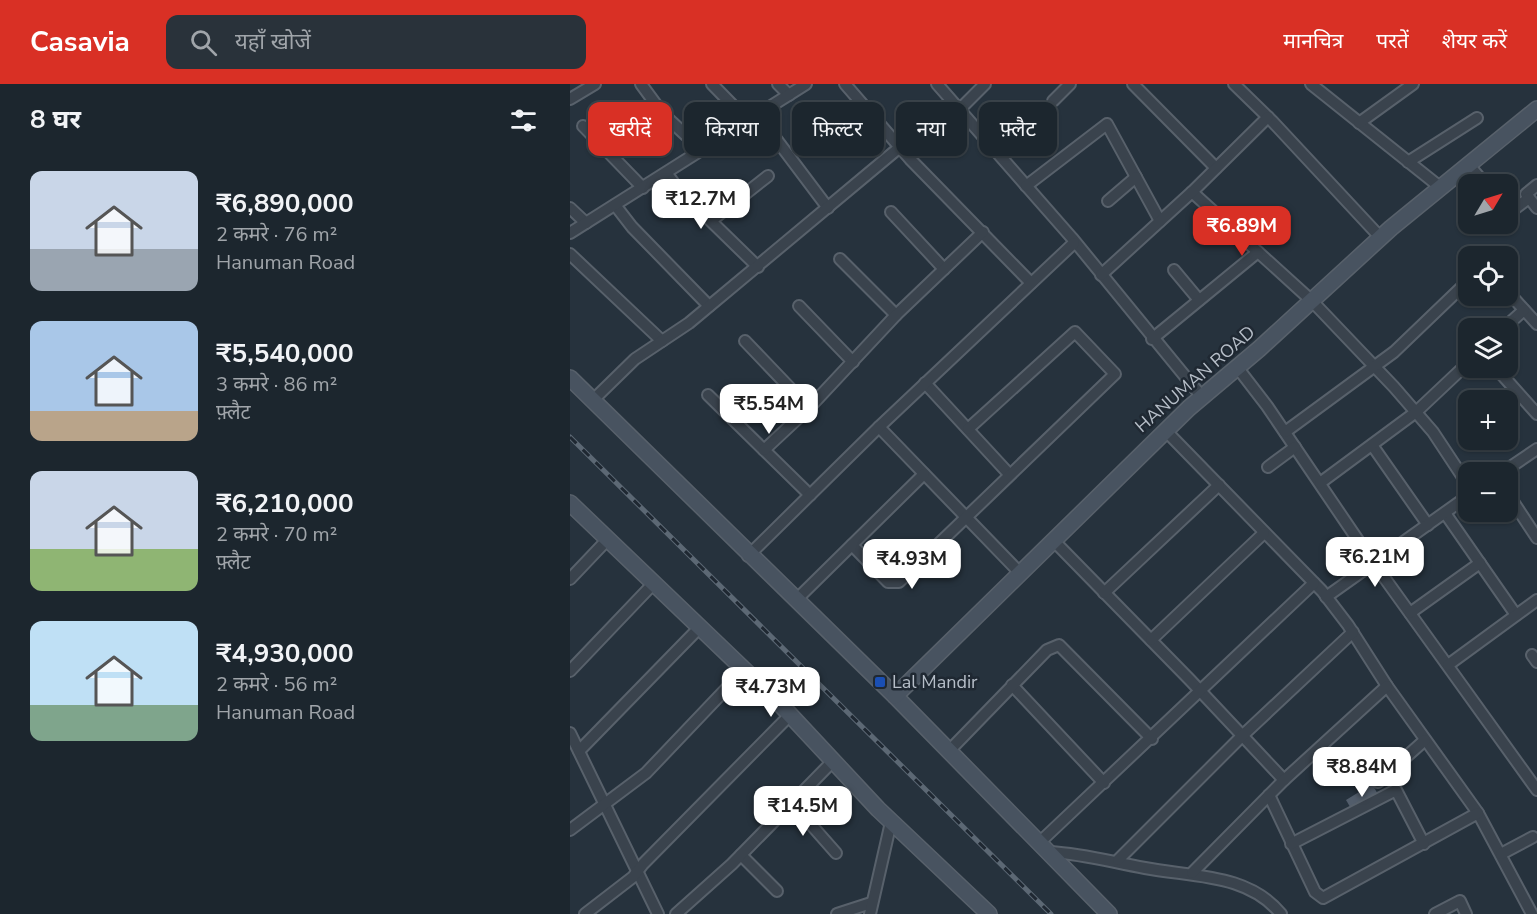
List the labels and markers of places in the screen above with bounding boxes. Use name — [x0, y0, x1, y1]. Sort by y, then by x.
pin: ₹12.7M — [652, 179, 750, 230]
pin: ₹6.89M — [1193, 206, 1291, 257]
pin: ₹5.54M — [720, 384, 818, 435]
pin: ₹6.21M — [1326, 537, 1424, 588]
pin: ₹4.93M — [863, 539, 961, 590]
pin: ₹4.73M — [722, 667, 820, 718]
place label: Lal Mandir — [892, 670, 978, 694]
marker: Lal Mandir — [873, 675, 887, 689]
pin: ₹8.84M — [1313, 747, 1411, 798]
pin: ₹14.5M — [754, 786, 852, 837]

